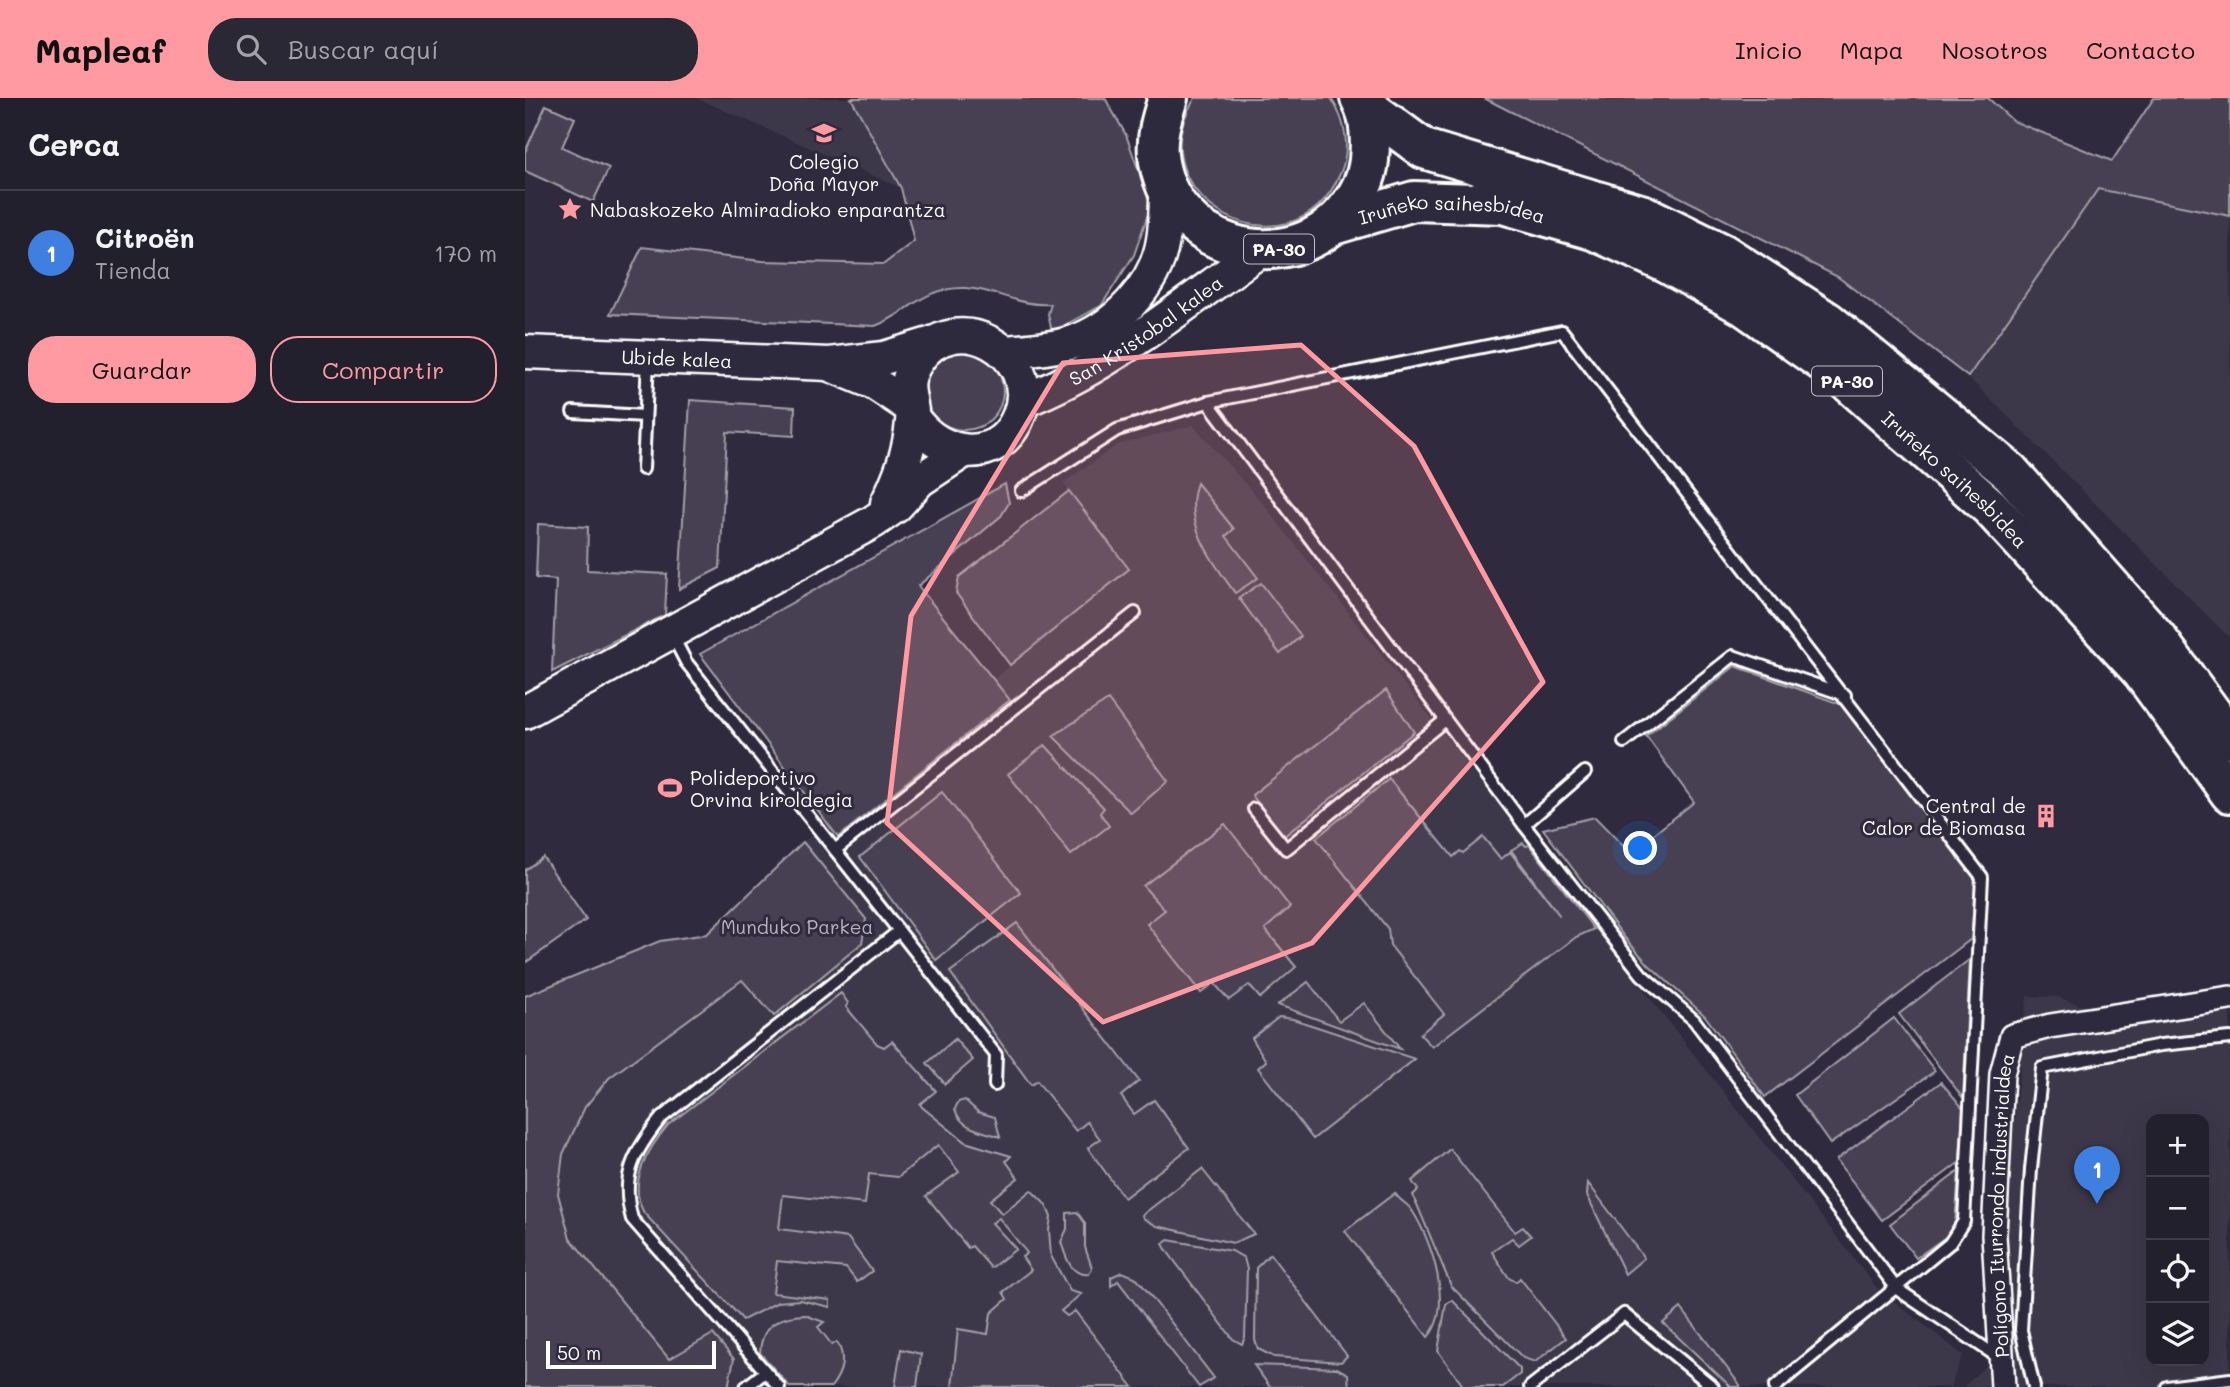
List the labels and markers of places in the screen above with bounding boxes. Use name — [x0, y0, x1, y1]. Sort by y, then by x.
school or university icon: Colegio Doña Mayor — [810, 119, 838, 147]
place label: Colegio Doña Mayor — [769, 149, 879, 196]
place icon: Nabaskozeko Almiradioko enparantza — [556, 195, 584, 223]
place label: Nabaskozeko Almiradioko enparantza — [590, 197, 945, 222]
place label: Polideportivo Orvina kiroldegia — [690, 765, 853, 812]
sports icon: Polideportivo Orvina kiroldegia — [656, 774, 684, 802]
place label: Central de Calor de Biomasa — [1862, 793, 2026, 840]
building icon: Central de Calor de Biomasa — [2032, 802, 2060, 830]
pin: 1 — [2074, 1146, 2120, 1204]

